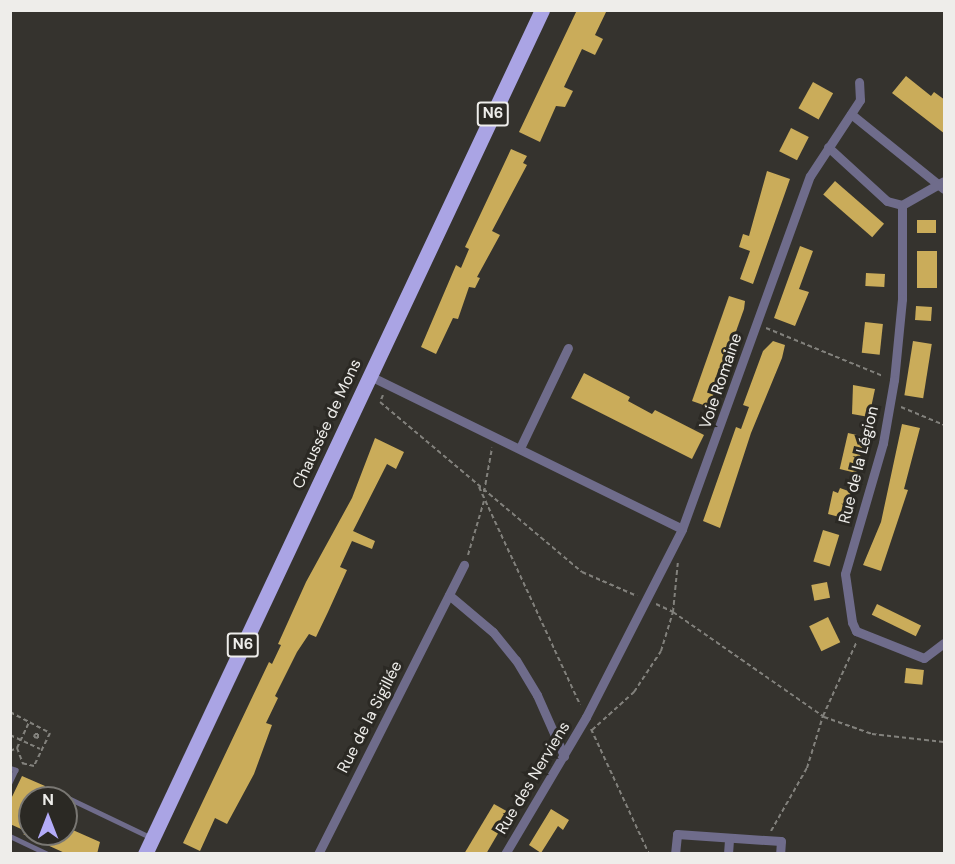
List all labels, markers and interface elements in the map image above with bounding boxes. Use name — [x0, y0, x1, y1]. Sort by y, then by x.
road number: N6 — [476, 102, 510, 126]
street label: Voie Romaine — [696, 331, 746, 431]
street label: Chaussée de Mons — [289, 356, 365, 492]
street label: Rue de la Légion — [835, 404, 883, 526]
road number: N6 — [226, 633, 260, 657]
street label: Rue de la Sigillée — [333, 658, 407, 776]
street label: Rue des Nerviens — [492, 718, 574, 838]
north arrow — [18, 786, 78, 846]
text: N — [42, 789, 54, 810]

